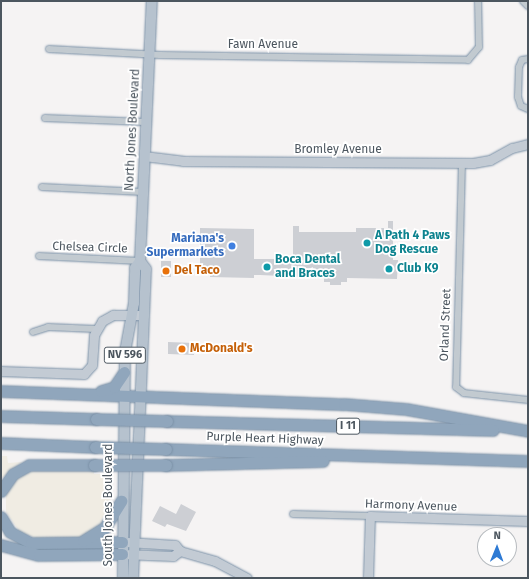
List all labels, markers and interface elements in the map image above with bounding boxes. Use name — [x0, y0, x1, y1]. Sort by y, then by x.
street label: Fawn Avenue — [228, 38, 298, 52]
street label: North Jones Boulevard — [123, 69, 143, 191]
street label: Bromley Avenue — [294, 143, 382, 157]
place label: A Path 4 Paws Dog Rescue — [375, 229, 450, 257]
place label: Mariana's Supermarkets — [147, 232, 224, 260]
marker: A Path 4 Paws Dog Rescue — [362, 238, 372, 248]
street label: Chelsea Circle — [52, 239, 128, 257]
marker: Mariana's Supermarkets — [227, 241, 237, 251]
place label: Boca Dental and Braces — [275, 253, 340, 281]
marker: Boca Dental and Braces — [262, 262, 272, 272]
place label: Club K9 — [397, 262, 438, 276]
place label: Del Taco — [174, 264, 220, 278]
marker: Club K9 — [384, 264, 394, 274]
marker: Del Taco — [161, 266, 171, 276]
street label: Orland Street — [438, 288, 454, 362]
place label: McDonald's — [190, 342, 253, 356]
marker: McDonald's — [177, 344, 187, 354]
road number: NV 596 — [103, 346, 147, 364]
road number: I 11 — [336, 417, 360, 435]
street label: Purple Heart Highway — [206, 430, 324, 448]
street label: South Jones Boulevard — [102, 443, 116, 567]
street label: Harmony Avenue — [365, 497, 457, 515]
north arrow — [477, 527, 517, 567]
text: N — [493, 529, 501, 542]

